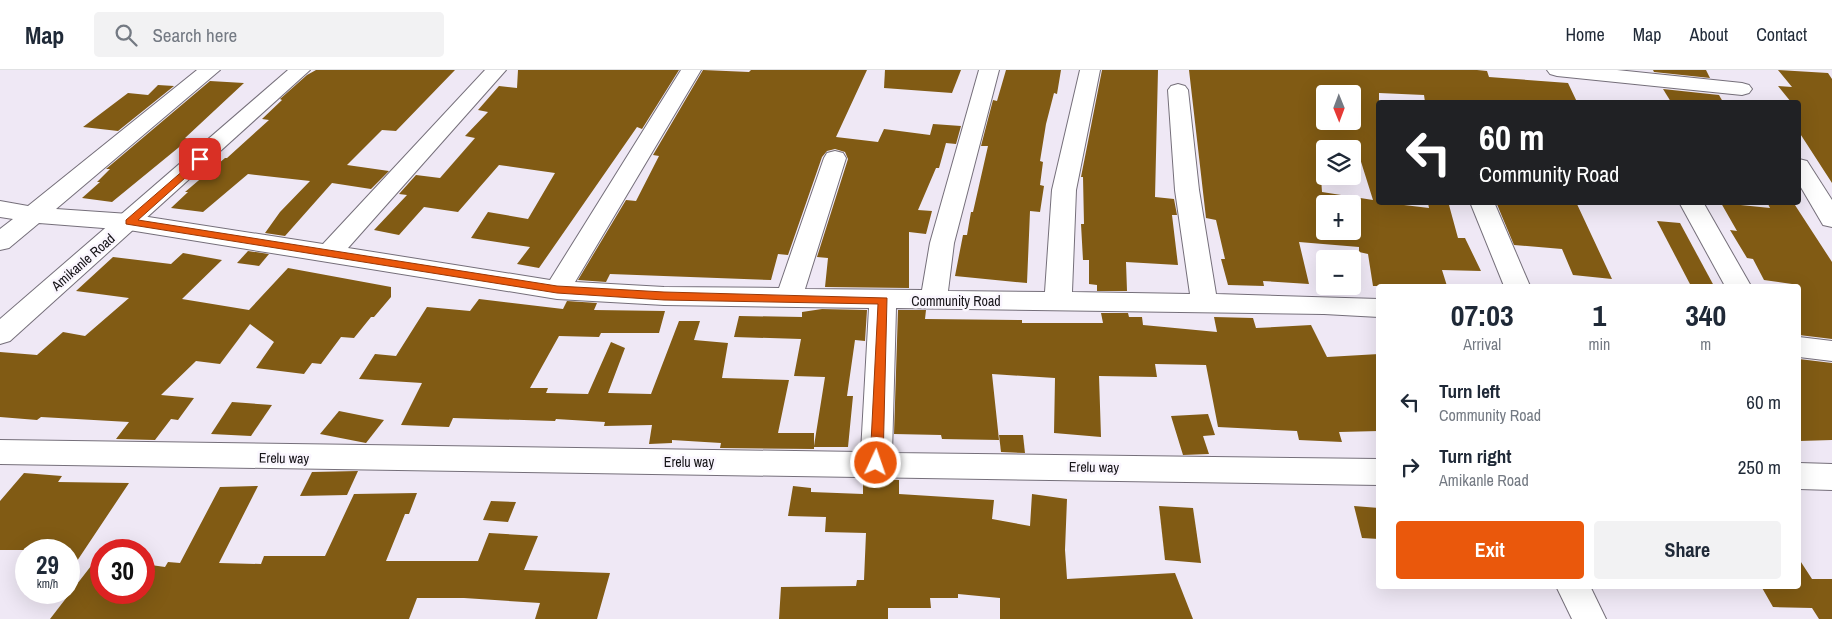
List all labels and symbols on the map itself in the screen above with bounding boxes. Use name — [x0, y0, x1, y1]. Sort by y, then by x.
north arrow — [1316, 85, 1361, 130]
pin — [179, 138, 221, 180]
street label: Amikanle Road — [47, 229, 119, 295]
street label: Community Road — [911, 292, 1001, 310]
position arrow — [849, 436, 901, 488]
street label: Erelu way — [259, 449, 310, 467]
street label: Erelu way — [664, 453, 714, 471]
street label: Erelu way — [1069, 458, 1120, 476]
speed limit sign: 30 — [90, 539, 155, 604]

